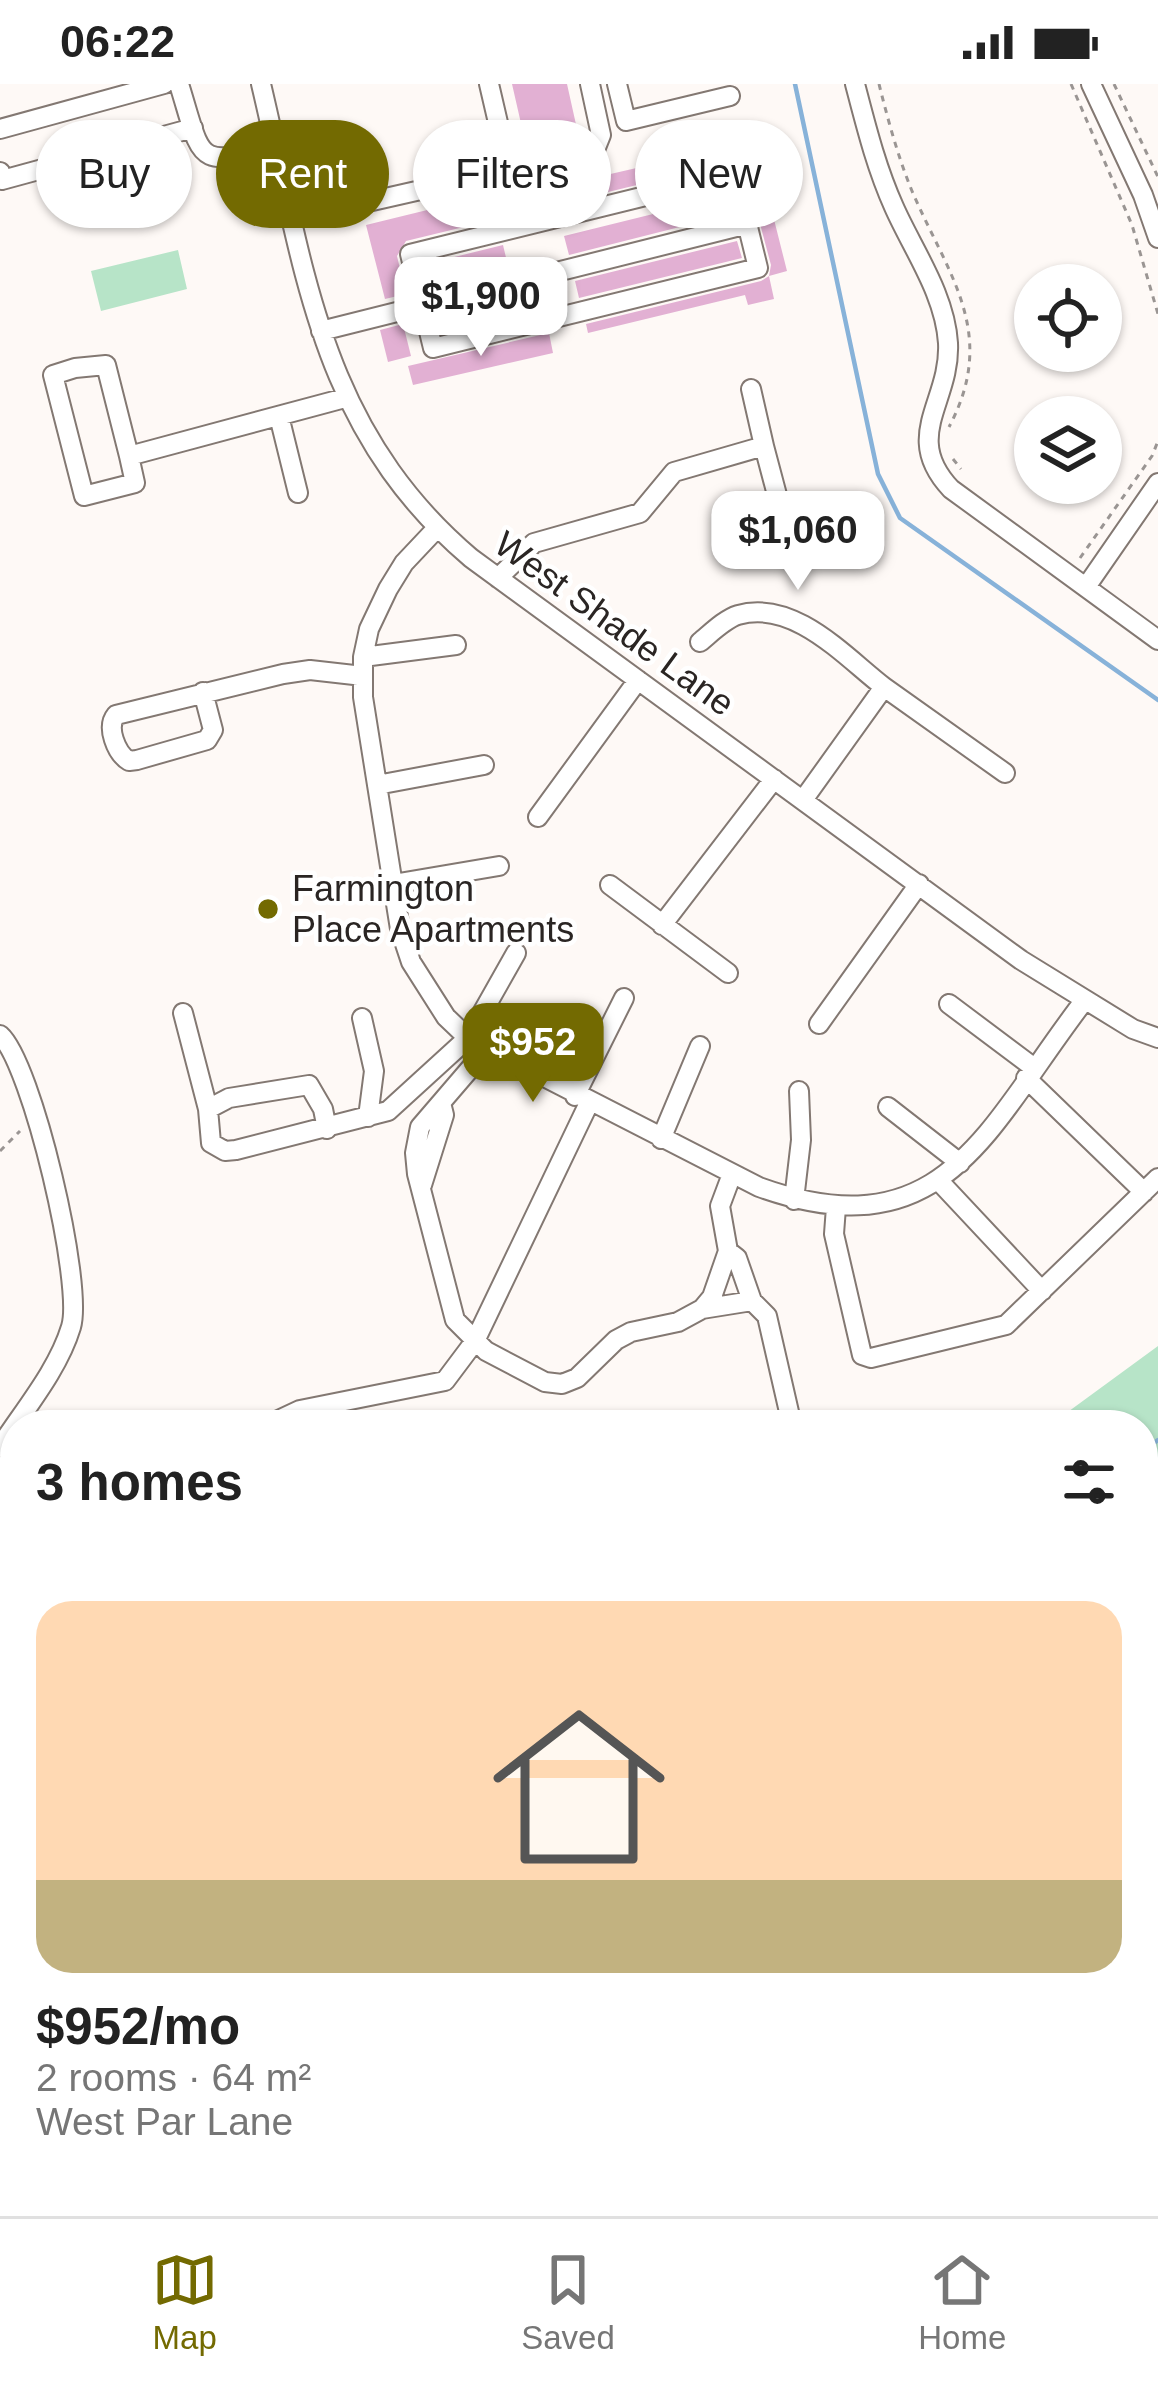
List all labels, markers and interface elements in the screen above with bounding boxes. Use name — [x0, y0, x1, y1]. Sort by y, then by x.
text: 06:22 — [60, 16, 175, 67]
chip: Buy — [36, 120, 192, 228]
chip: Rent — [216, 120, 389, 228]
chip: Filters — [413, 120, 611, 228]
chip: New — [635, 120, 803, 228]
pin: $1,900 — [383, 257, 579, 359]
map controls — [1014, 264, 1122, 504]
button: locate — [1014, 264, 1122, 372]
text: $1,900 — [421, 274, 541, 317]
button: layers — [1014, 396, 1122, 504]
pin: $1,060 — [700, 491, 896, 593]
text: $1,060 — [738, 508, 858, 551]
street label: West Shade Lane — [487, 523, 742, 724]
place label: Farmington Place Apartments — [292, 868, 574, 950]
marker: Farmington Place Apartments — [255, 896, 281, 922]
pin: $952 — [462, 1003, 604, 1105]
text: $952 — [490, 1020, 576, 1063]
icon: filters — [1056, 1449, 1122, 1515]
text: 3 homes — [36, 1454, 243, 1511]
icon: home — [471, 1679, 687, 1895]
text: $952/mo — [36, 1998, 240, 2055]
text: 2 rooms · 64 m² — [36, 2056, 311, 2099]
text: West Par Lane — [36, 2100, 293, 2143]
tab: Map — [152, 2247, 218, 2357]
tab: Saved — [521, 2247, 615, 2357]
tab: Home — [918, 2247, 1006, 2357]

